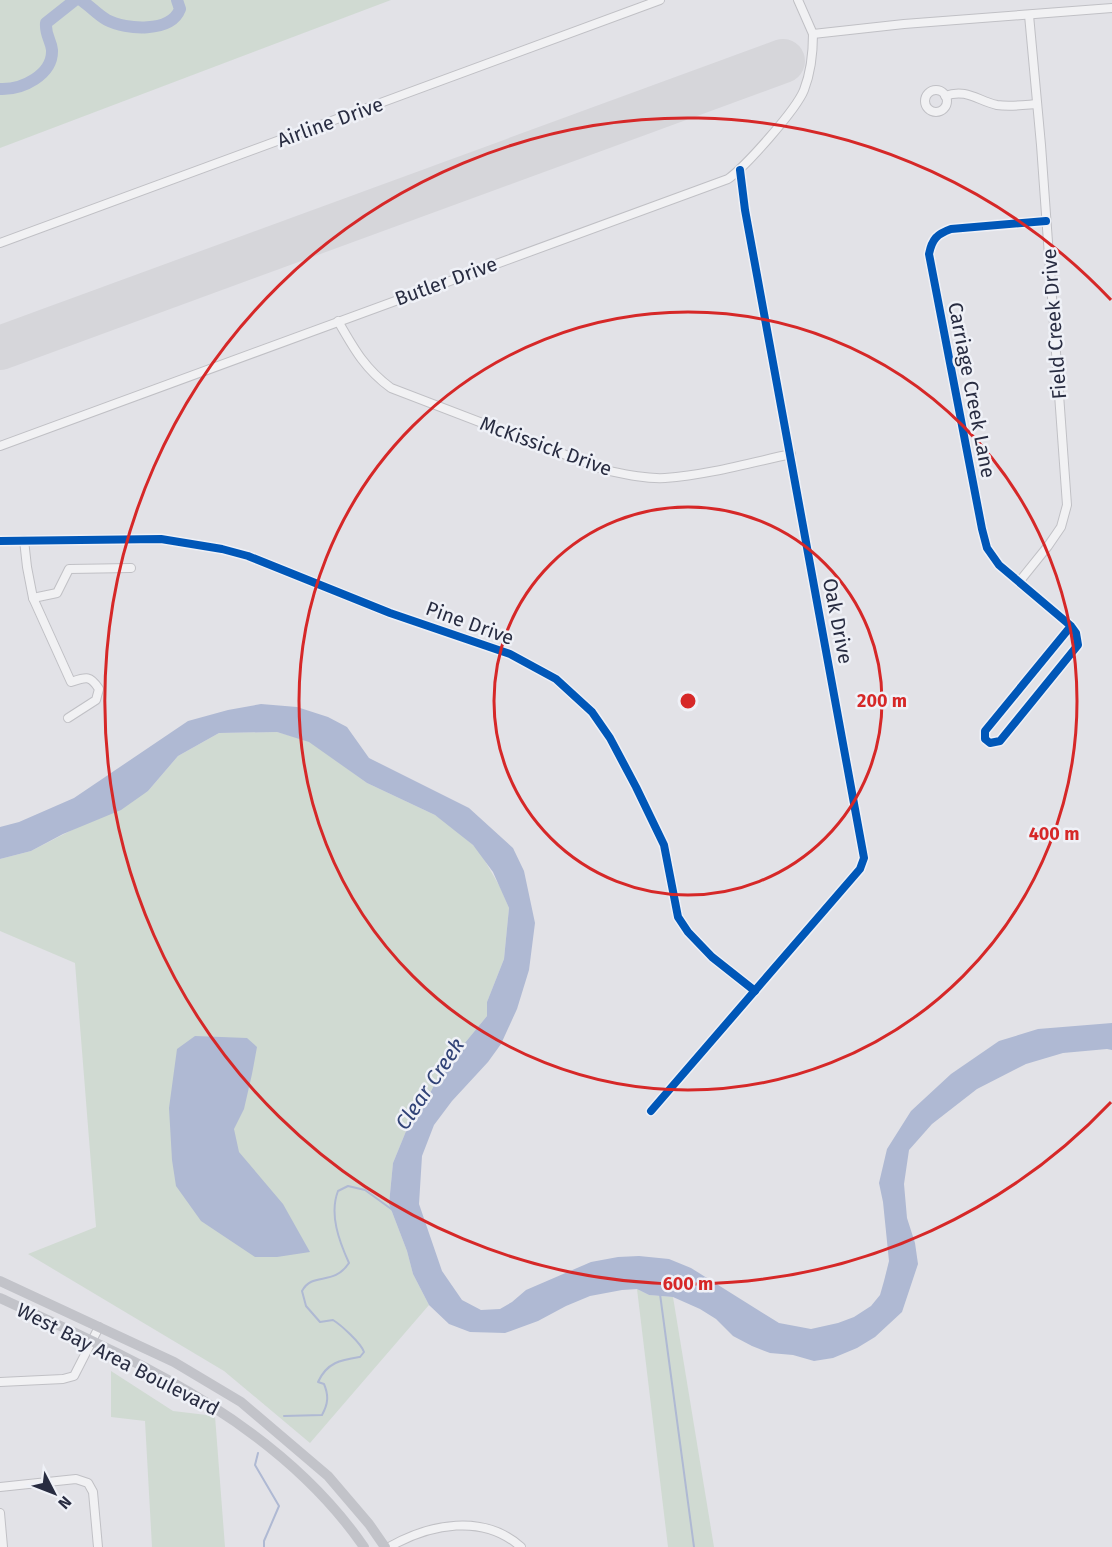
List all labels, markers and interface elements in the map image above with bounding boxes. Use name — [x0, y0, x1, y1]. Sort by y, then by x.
street label: Airline Drive — [274, 92, 386, 152]
street label: Field Creek Drive — [1037, 248, 1071, 400]
street label: Butler Drive — [391, 251, 501, 311]
street label: Carriage Creek Lane — [943, 300, 1001, 480]
street label: McKissick Drive — [477, 411, 615, 481]
street label: Oak Drive — [818, 576, 858, 666]
street label: Pine Drive — [423, 596, 517, 650]
text: 200 m — [857, 690, 907, 712]
centre of rings — [678, 691, 698, 711]
text: 400 m — [1029, 823, 1079, 845]
water label: Clear Creek — [390, 1033, 470, 1135]
text: 600 m — [663, 1273, 713, 1295]
street label: West Bay Area Boulevard — [13, 1297, 223, 1421]
north arrow — [24, 1463, 84, 1523]
text: N — [54, 1492, 75, 1513]

